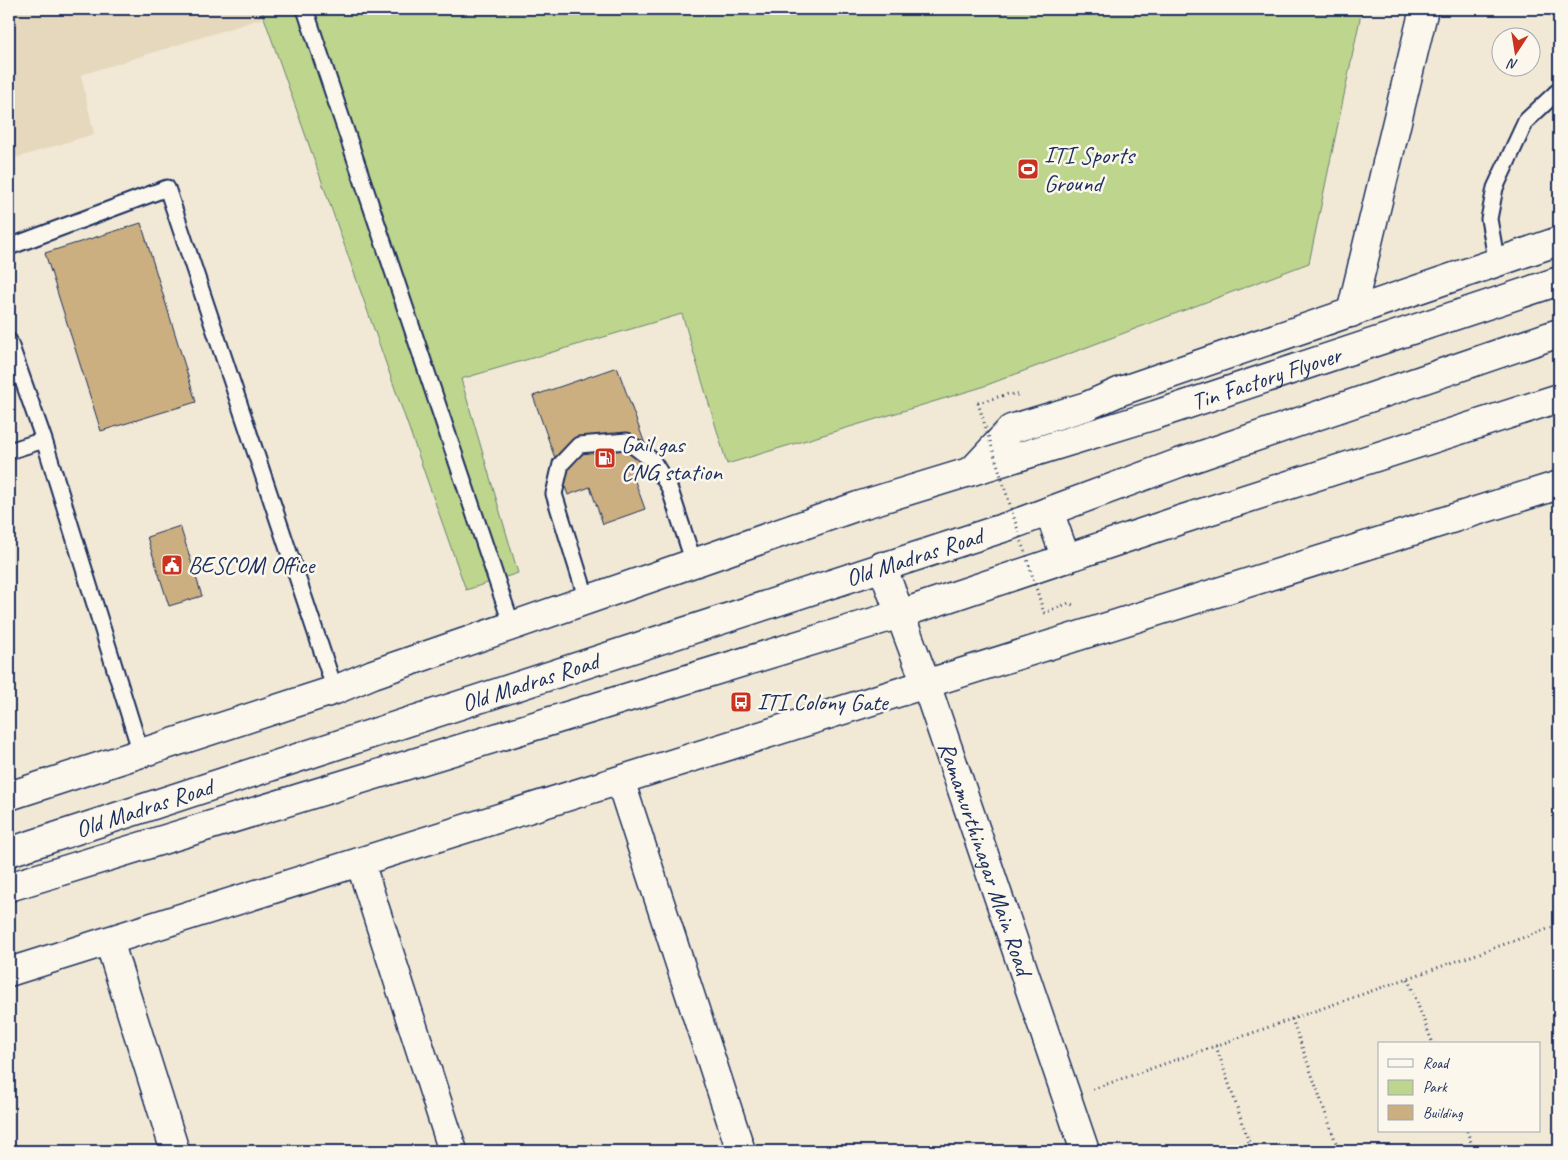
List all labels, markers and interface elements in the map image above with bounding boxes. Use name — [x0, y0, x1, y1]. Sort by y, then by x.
north arrow — [1490, 28, 1540, 78]
text: N — [1505, 55, 1519, 73]
place label: ITI Sports Ground — [1044, 140, 1137, 198]
sports icon: ITI Sports Ground — [1016, 157, 1040, 181]
street label: Tin Factory Flyover — [1187, 339, 1347, 417]
place label: Gail gas CNG station — [621, 429, 723, 487]
fuel station icon: Gail gas CNG station — [593, 446, 617, 470]
street label: Old Madras Road — [842, 520, 990, 593]
place label: BESCOM Office — [188, 550, 317, 580]
public building icon: BESCOM Office — [160, 553, 184, 577]
street label: Old Madras Road — [458, 645, 606, 718]
place label: ITI Colony Gate — [757, 687, 890, 717]
bus stop icon: ITI Colony Gate — [729, 690, 753, 714]
street label: Ramamurthinagar Main Road — [932, 738, 1040, 982]
street label: Old Madras Road — [72, 771, 220, 844]
legend — [1378, 1042, 1540, 1132]
text: Road — [1423, 1054, 1450, 1073]
text: Park — [1423, 1078, 1448, 1097]
text: Building — [1423, 1104, 1463, 1123]

